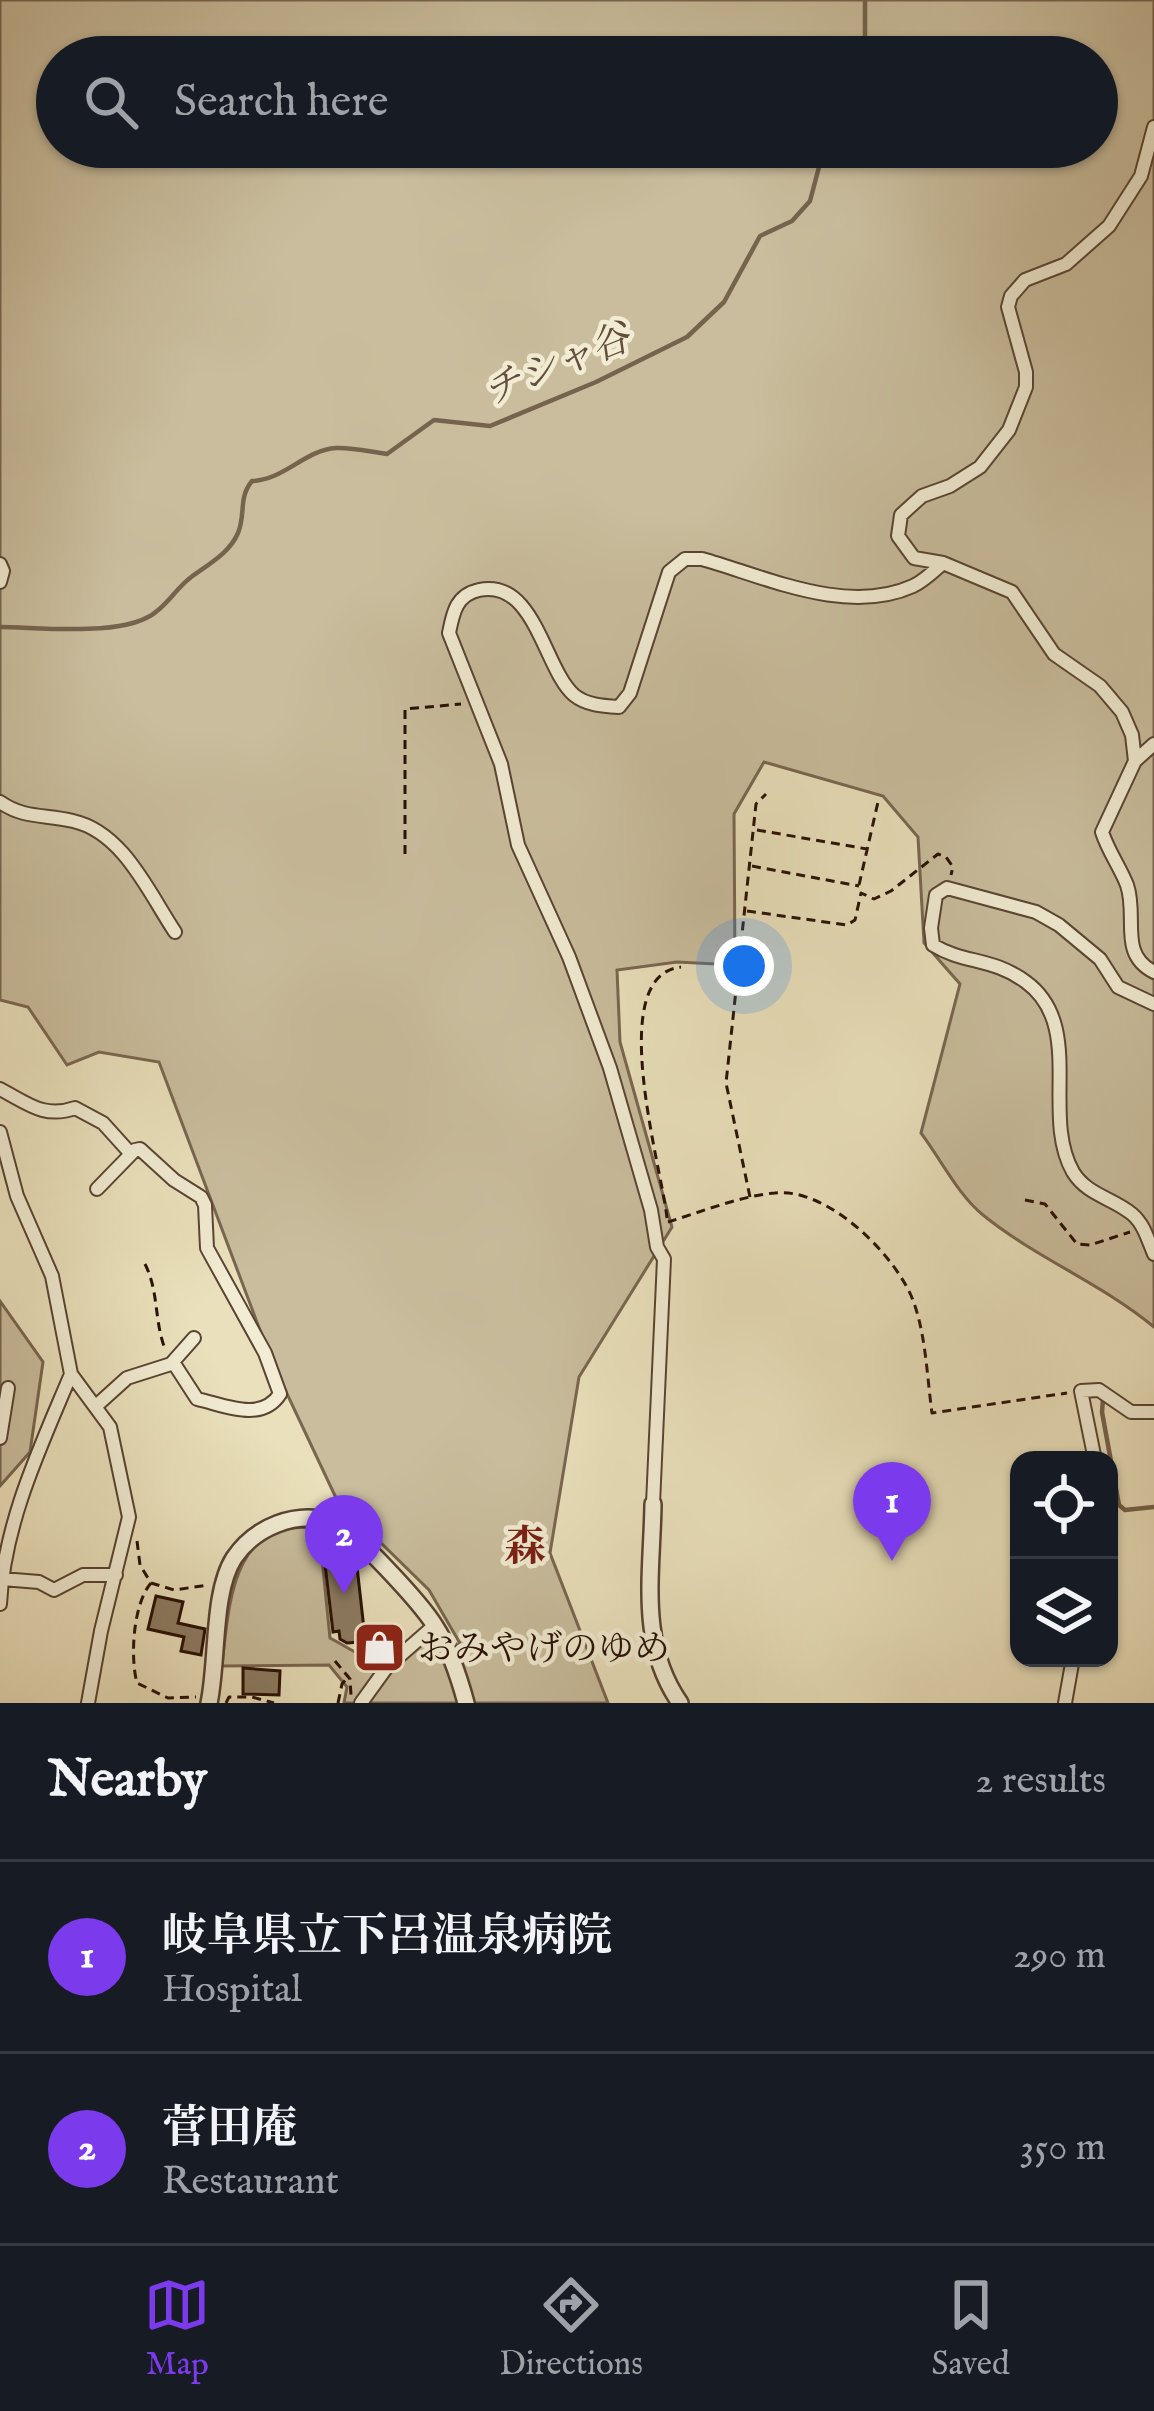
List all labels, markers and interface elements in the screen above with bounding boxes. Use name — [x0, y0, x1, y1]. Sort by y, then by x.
search box — [36, 36, 1118, 168]
icon: search — [78, 69, 144, 135]
text: Search here — [174, 74, 388, 131]
water label: チシャ谷 — [477, 314, 640, 418]
your location — [714, 936, 774, 996]
map controls — [1010, 1451, 1118, 1667]
button: locate — [1010, 1451, 1118, 1559]
pin: 1 — [853, 1462, 931, 1561]
pin: 2 — [305, 1495, 383, 1594]
district label: 森 — [504, 1522, 546, 1575]
button: layers — [1010, 1559, 1118, 1667]
shop icon: おみやげのゆめ — [351, 1619, 407, 1675]
place label: おみやげのゆめ — [418, 1627, 670, 1673]
text: Nearby — [48, 1749, 207, 1814]
text: 2 results — [975, 1757, 1106, 1806]
text: 岐阜県立下呂温泉病院 — [162, 1909, 612, 1966]
text: 1 — [80, 1932, 94, 1981]
text: 290 m — [1013, 1932, 1106, 1981]
text: Hospital — [162, 1966, 302, 2015]
text: 菅田庵 — [162, 2101, 297, 2158]
text: 2 — [78, 2124, 96, 2173]
text: 350 m — [1020, 2124, 1106, 2173]
text: Restaurant — [162, 2158, 339, 2207]
tab: Map — [144, 2272, 210, 2386]
tab: Directions — [499, 2272, 643, 2386]
tab: Saved — [932, 2272, 1010, 2386]

